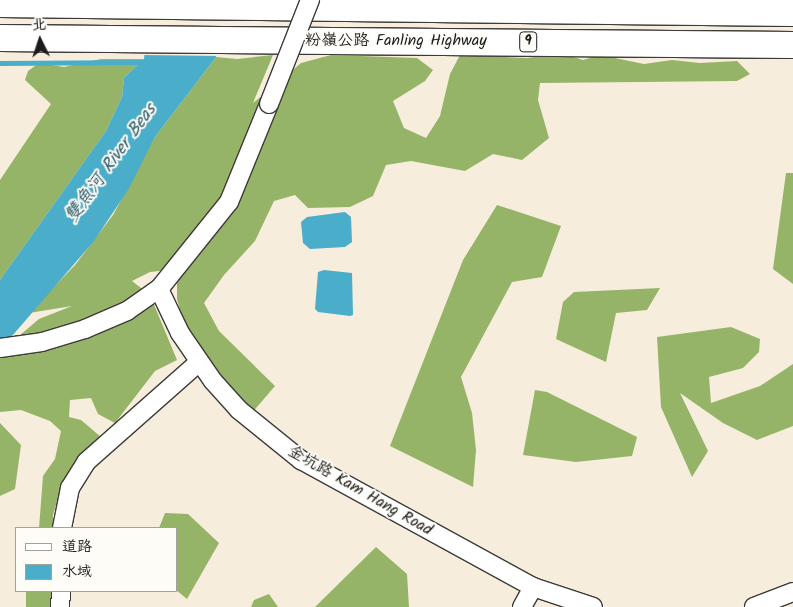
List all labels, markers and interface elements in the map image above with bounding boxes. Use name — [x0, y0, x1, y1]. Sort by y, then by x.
text: 北 — [31, 14, 47, 36]
north arrow — [15, 15, 65, 65]
road number: 9 — [518, 30, 538, 54]
street label: 粉嶺公路 Fanling Highway — [305, 31, 487, 51]
water label: 雙魚河 River Beas — [62, 101, 162, 227]
street label: 金坑路 Kam Hang Road — [284, 442, 436, 540]
legend — [15, 527, 178, 592]
text: 道路 — [62, 535, 92, 559]
text: 水域 — [62, 560, 92, 584]

